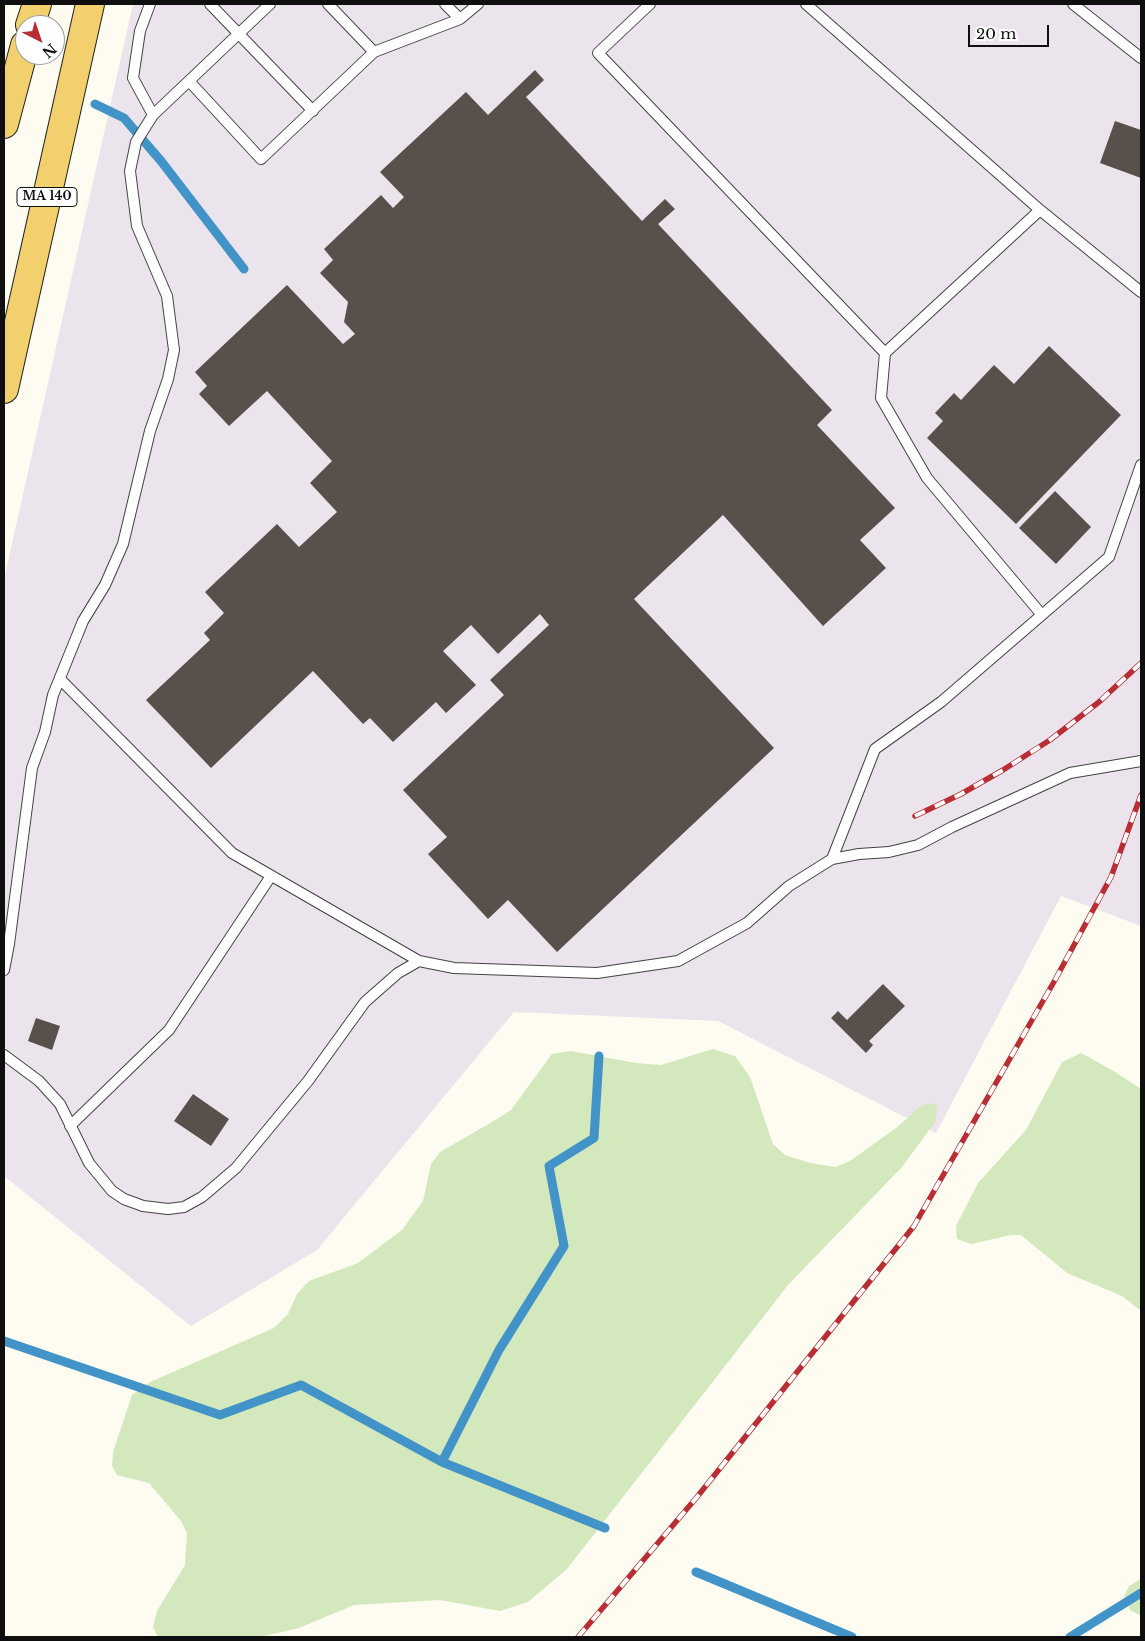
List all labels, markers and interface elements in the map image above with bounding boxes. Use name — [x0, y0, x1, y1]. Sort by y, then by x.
north arrow — [15, 15, 65, 65]
scale bar — [970, 15, 1051, 47]
text: 20 m — [976, 24, 1016, 43]
text: N — [38, 39, 60, 62]
road number: MA 140 — [17, 188, 77, 206]

